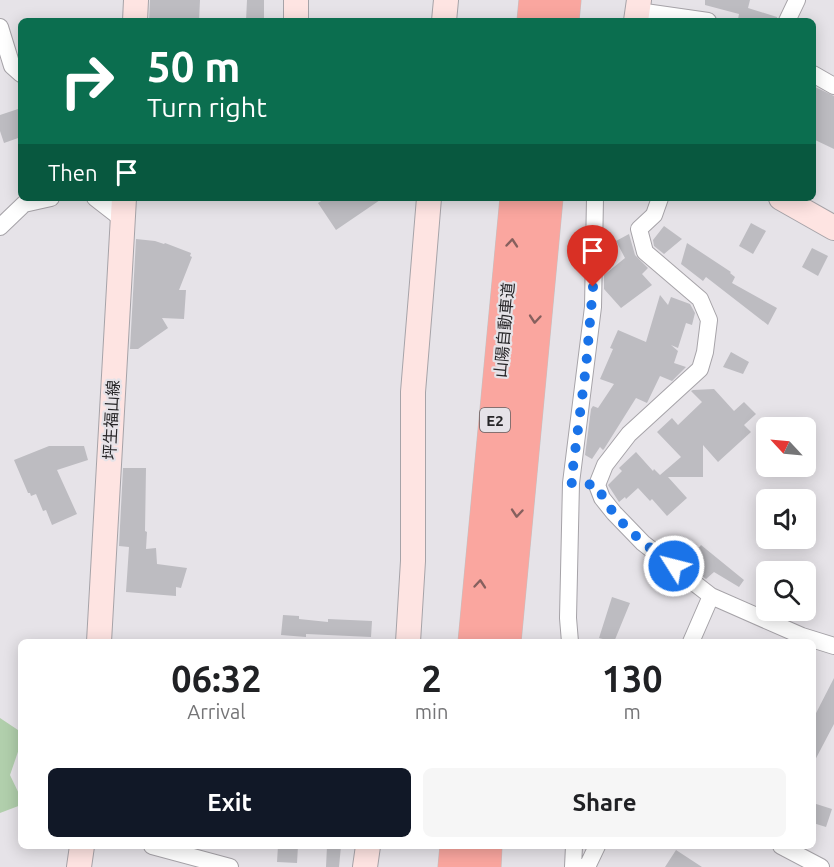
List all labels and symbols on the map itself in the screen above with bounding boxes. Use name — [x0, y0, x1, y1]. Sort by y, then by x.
pin — [567, 225, 618, 287]
one-way arrow — [505, 239, 518, 248]
street label: 山陽自動車道 — [491, 281, 517, 379]
one-way arrow — [529, 314, 542, 324]
street label: 坪生福山線 — [100, 380, 122, 460]
road number: E2 — [480, 408, 510, 432]
north arrow — [756, 417, 816, 477]
one-way arrow — [511, 509, 524, 518]
position arrow — [642, 534, 706, 598]
one-way arrow — [473, 579, 486, 588]

